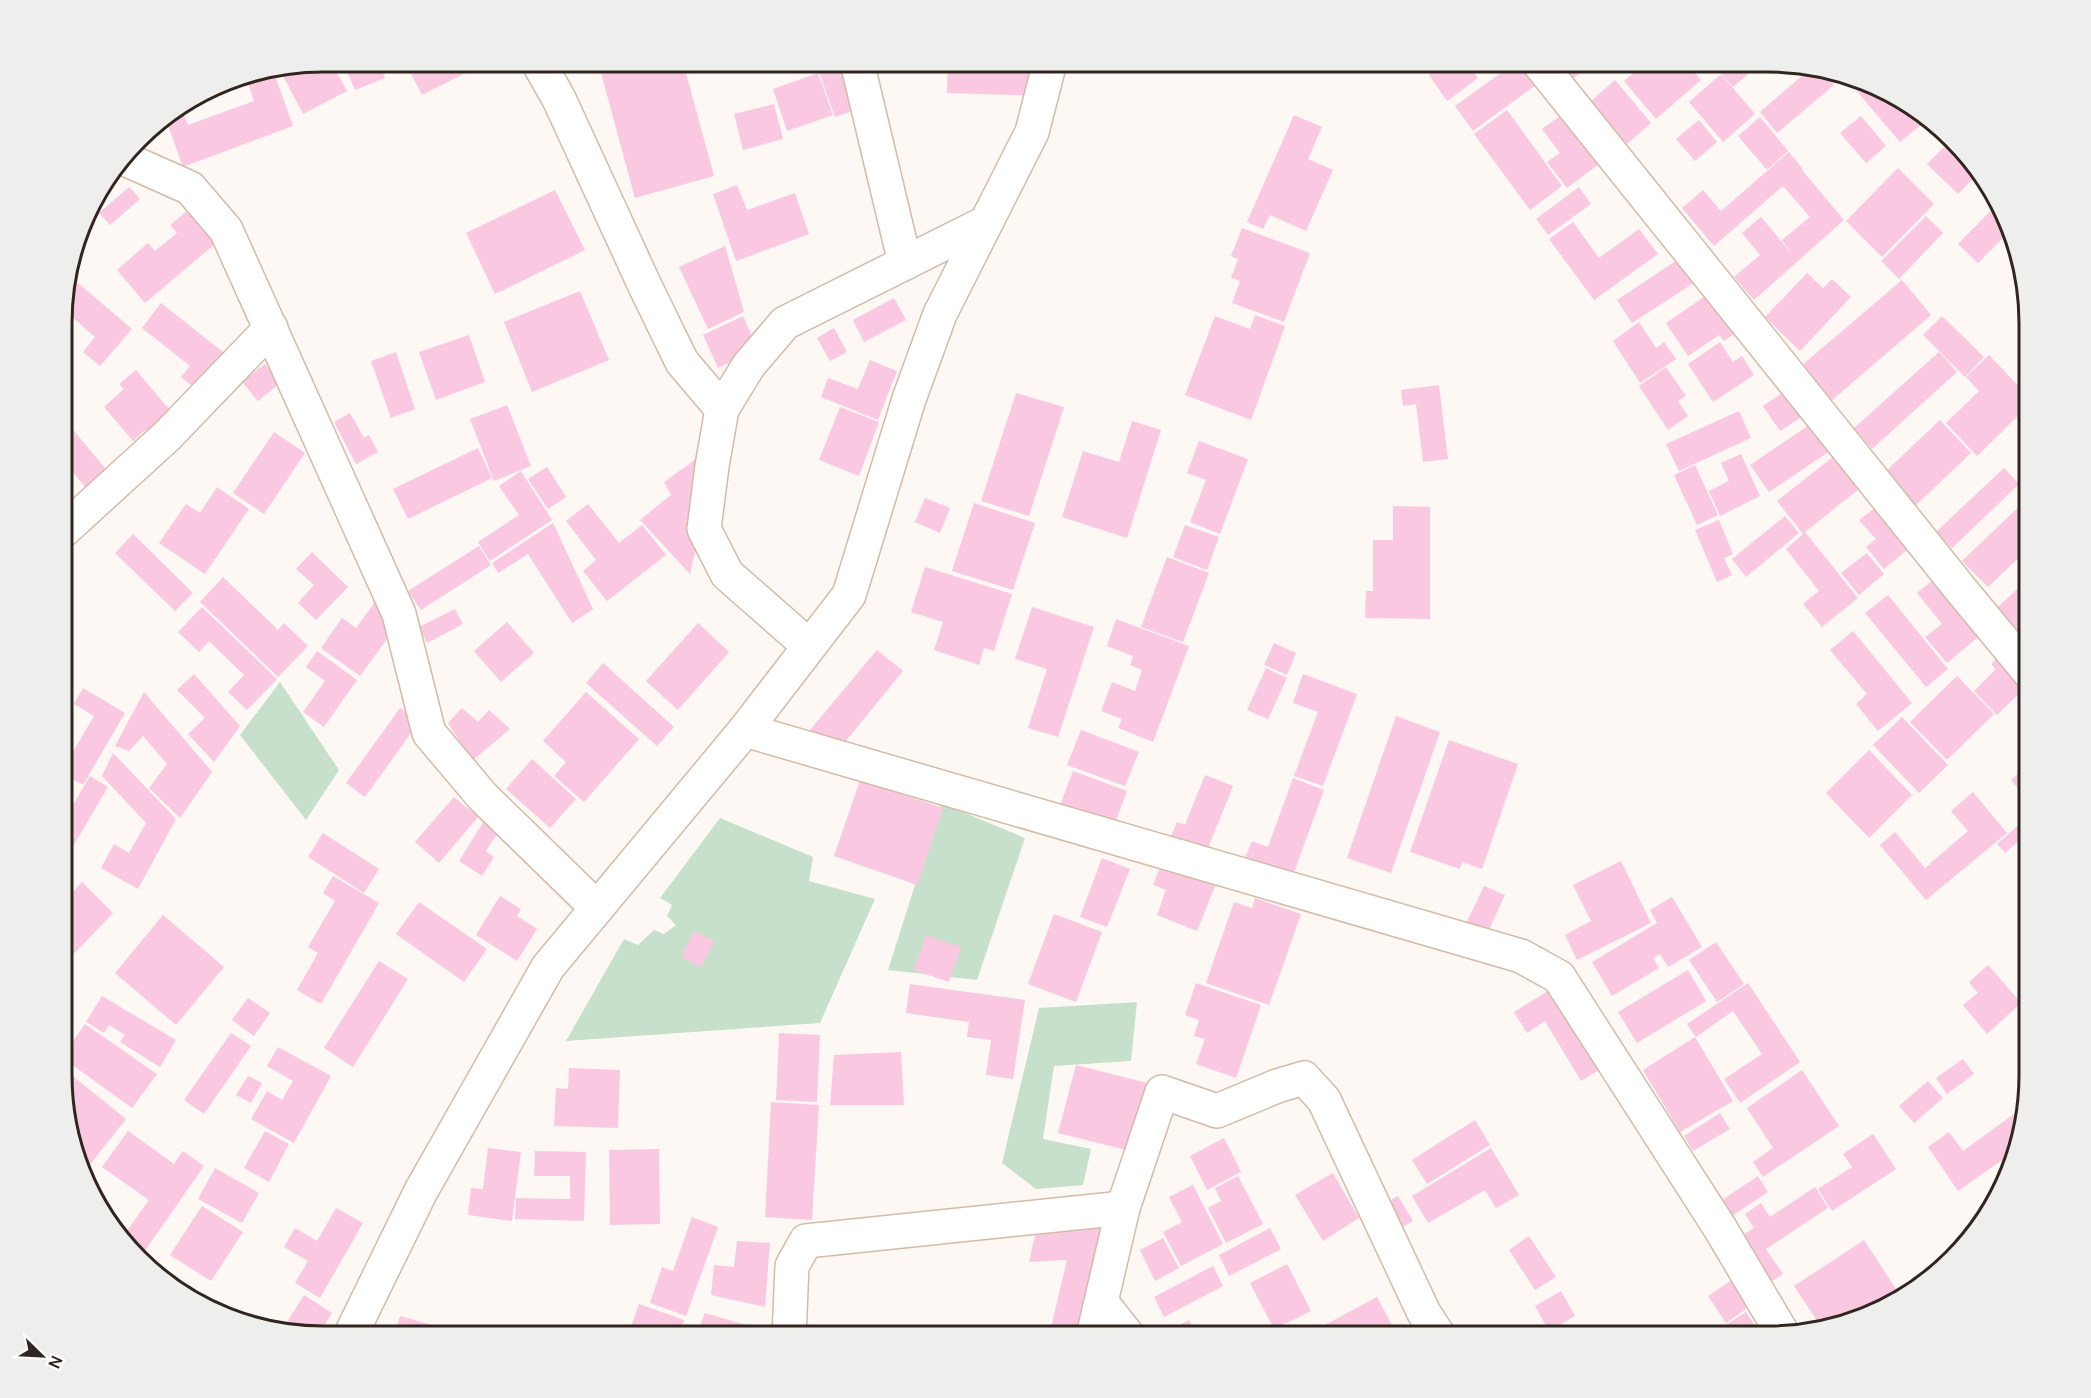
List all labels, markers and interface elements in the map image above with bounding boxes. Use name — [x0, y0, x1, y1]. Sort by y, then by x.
north arrow — [12, 1326, 72, 1386]
text: N — [43, 1352, 68, 1372]

